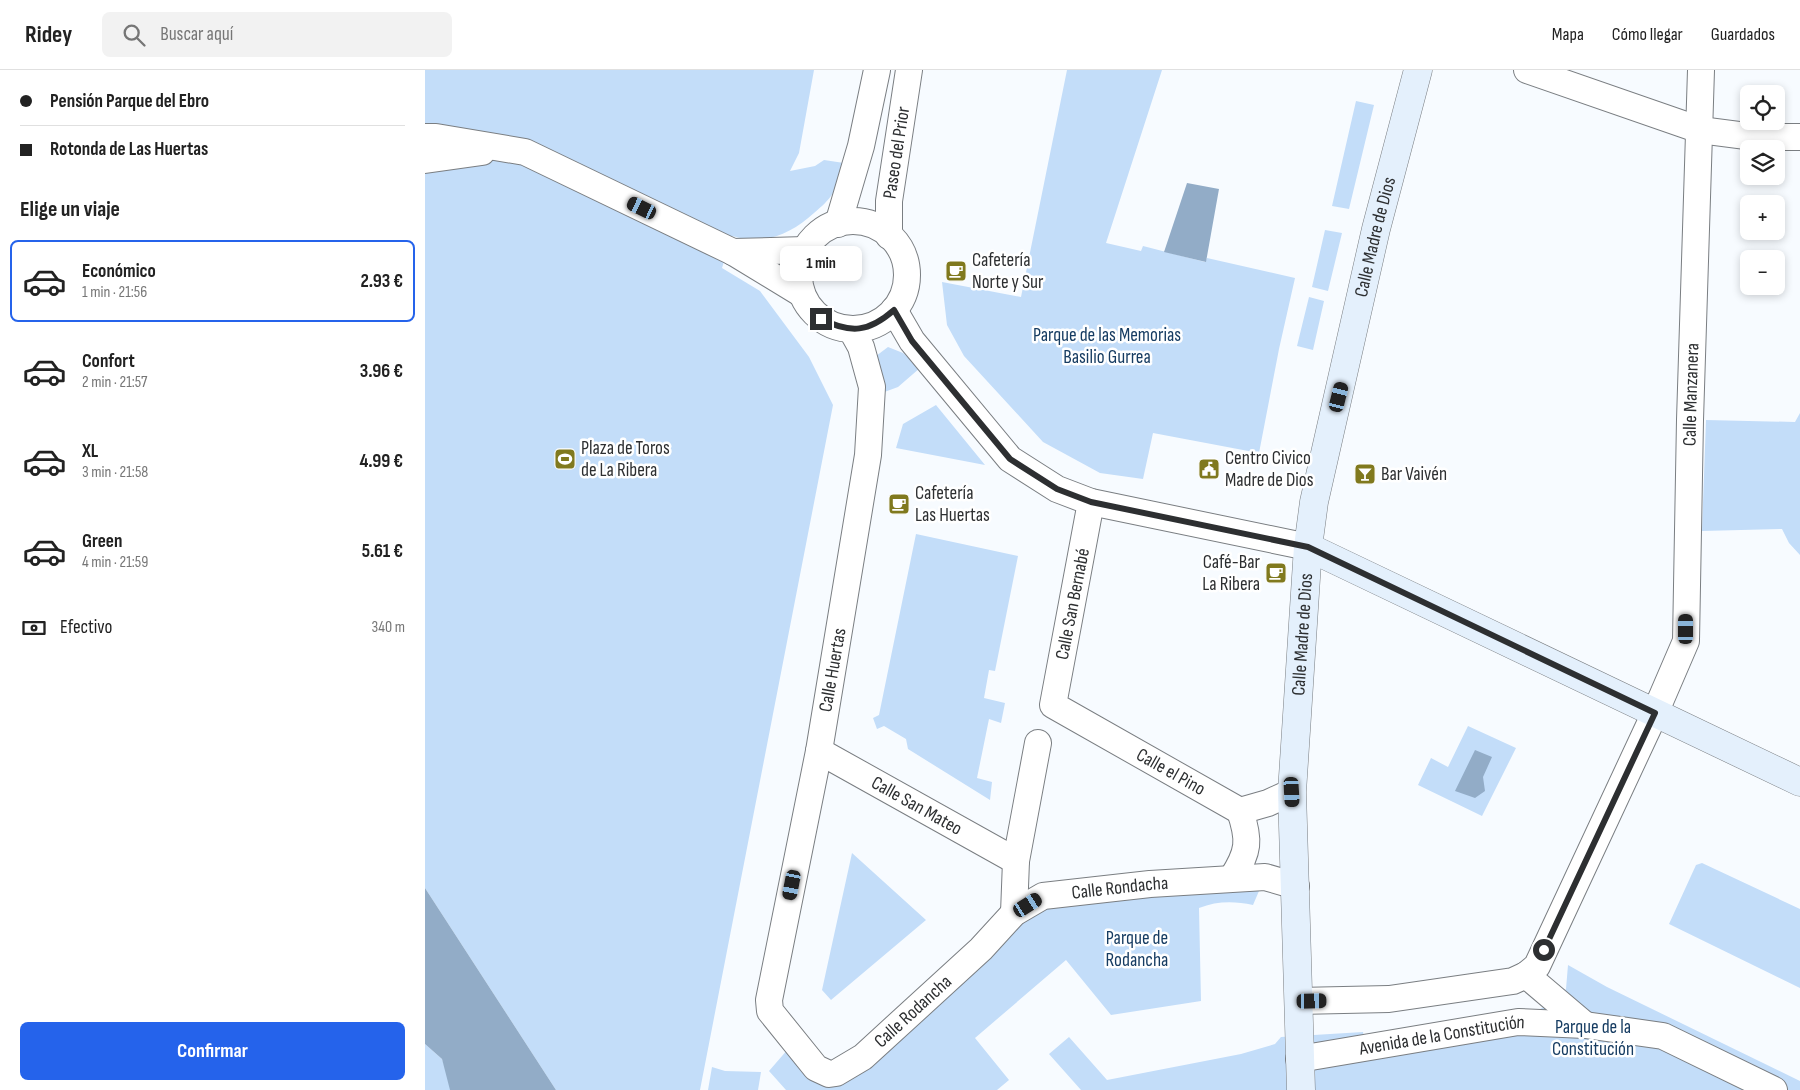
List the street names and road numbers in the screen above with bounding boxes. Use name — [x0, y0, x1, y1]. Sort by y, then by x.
street label: Paseo del Prior — [878, 104, 915, 200]
street label: Calle Madre de Dios — [1349, 174, 1401, 299]
street label: Calle Manzanera — [1678, 343, 1704, 446]
street label: Calle San Bernabé — [1051, 546, 1095, 662]
street label: Calle Madre de Dios — [1287, 572, 1318, 696]
street label: Calle Huertas — [814, 626, 852, 714]
street label: Calle el Pino — [1132, 743, 1210, 801]
street label: Calle San Mateo — [867, 771, 966, 840]
street label: Calle Rondacha — [1070, 871, 1169, 904]
street label: Calle Rodancha — [869, 970, 956, 1052]
street label: Avenida de la Constitución — [1357, 1010, 1525, 1060]

